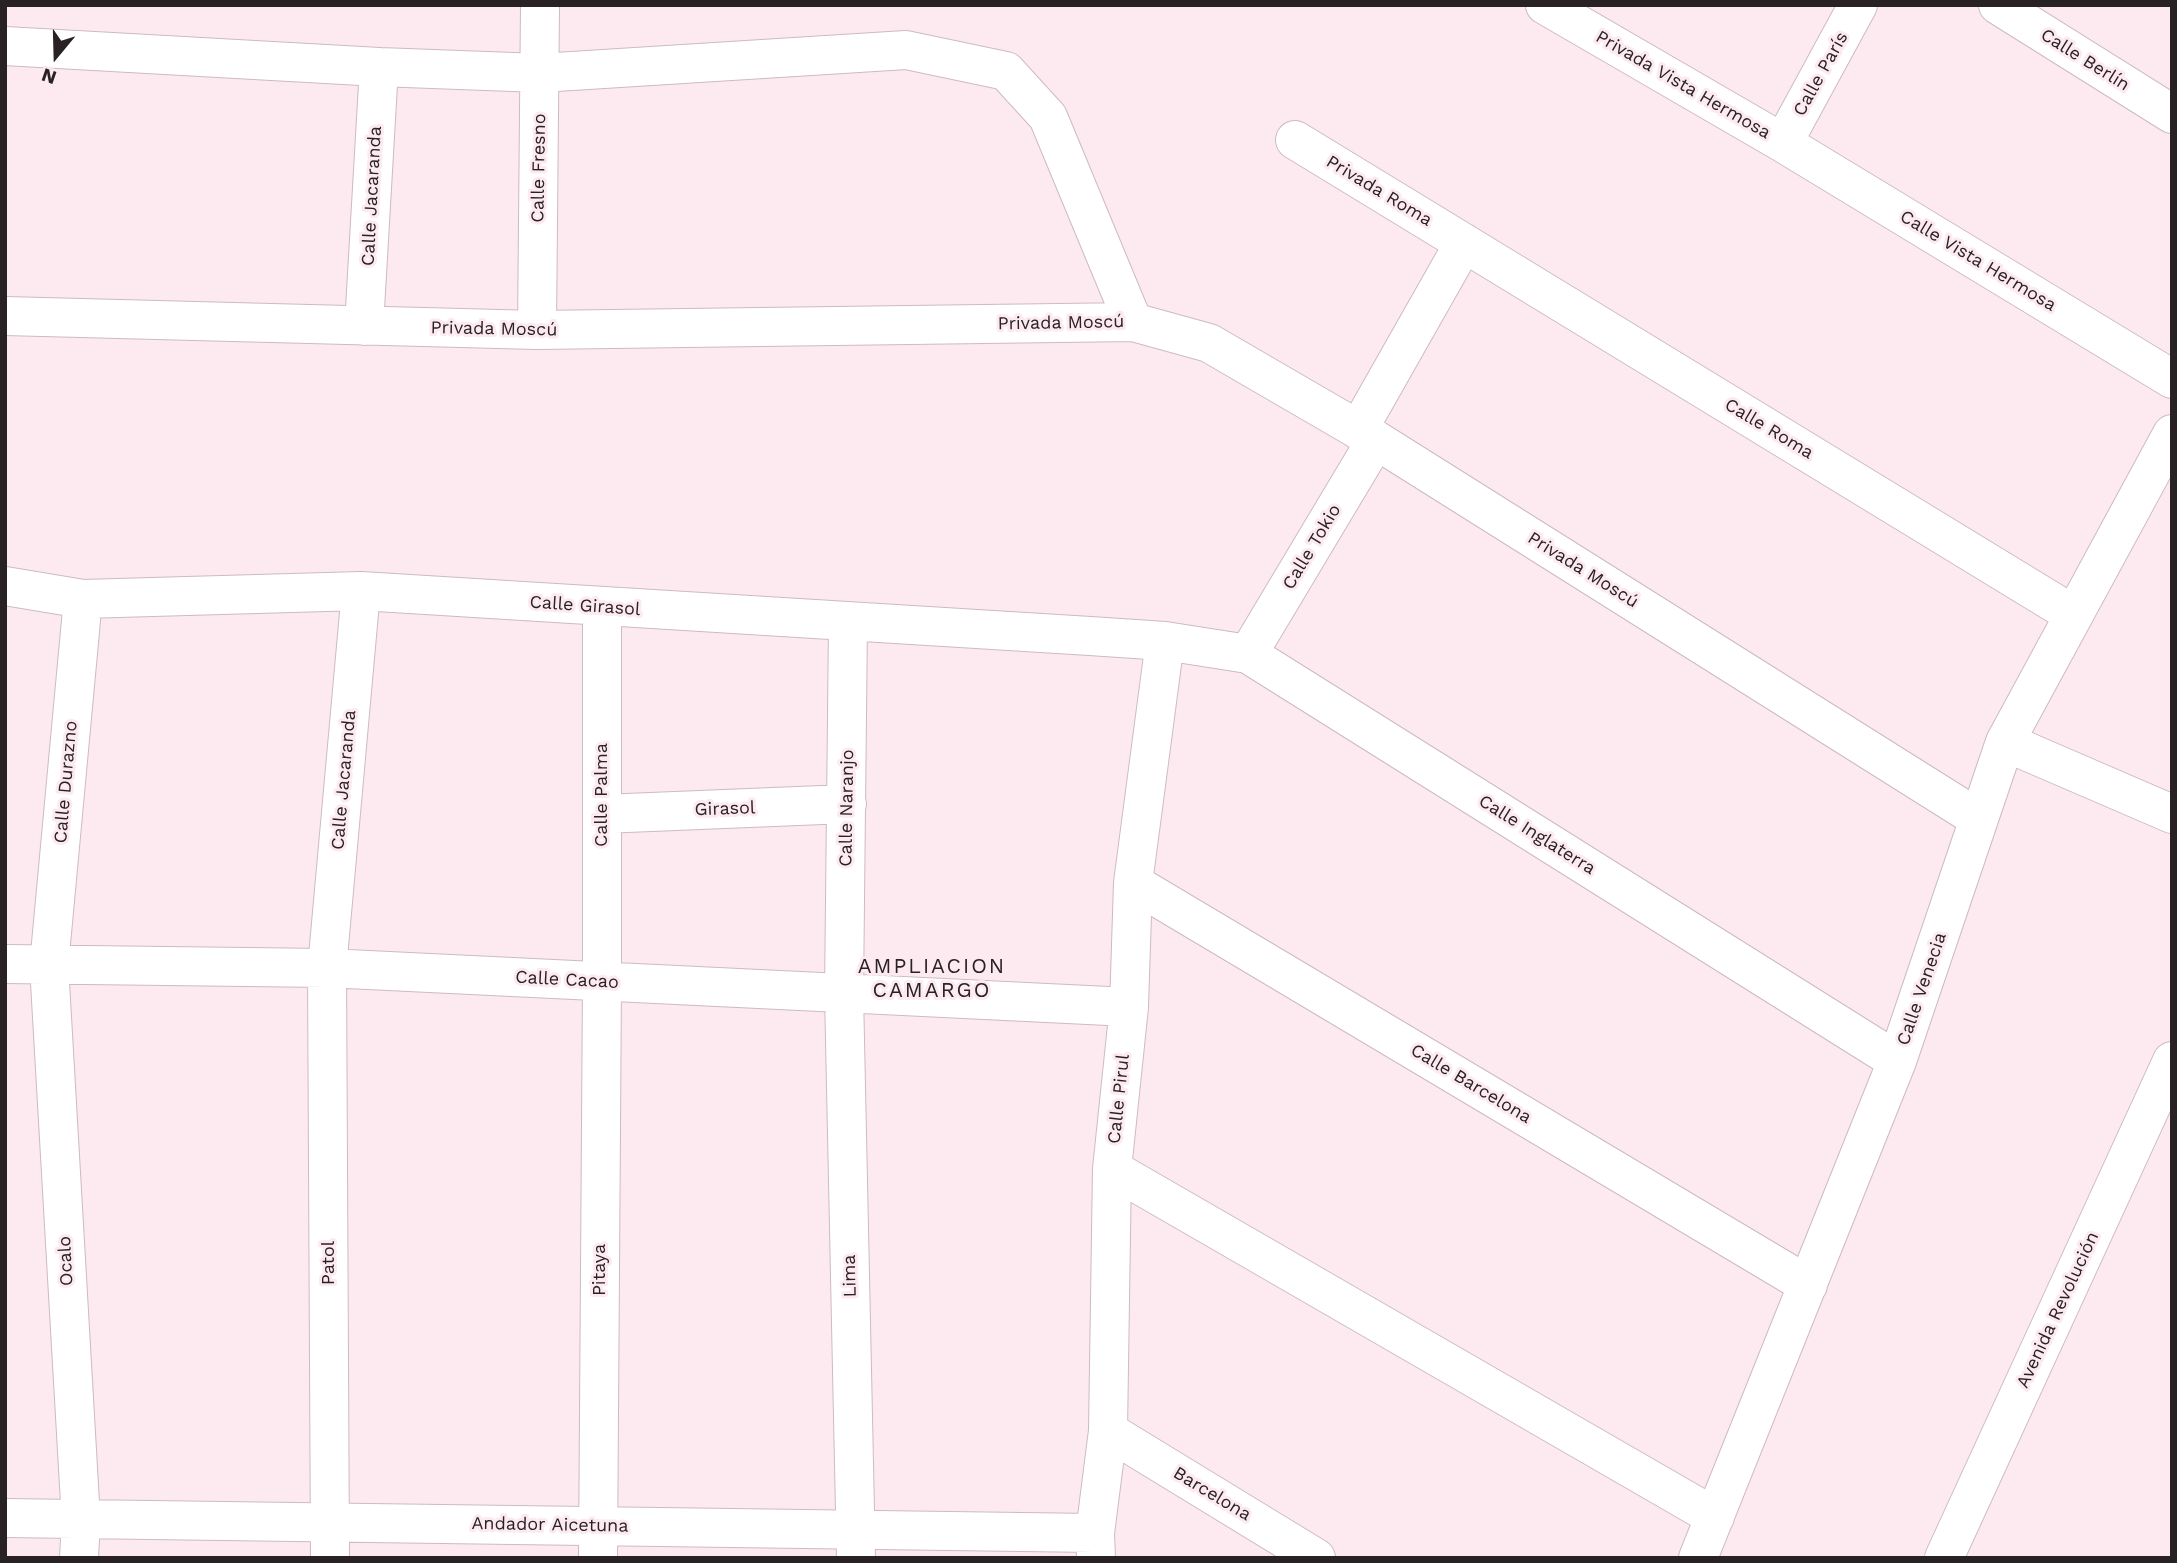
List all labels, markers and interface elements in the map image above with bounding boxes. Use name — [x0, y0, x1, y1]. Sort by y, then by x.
north arrow — [21, 21, 91, 91]
street label: Calle Berlín — [2036, 24, 2134, 96]
street label: Privada Vista Hermosa — [1592, 26, 1774, 144]
street label: Calle París — [1789, 28, 1853, 120]
text: N — [39, 63, 59, 89]
street label: Calle Fresno — [527, 113, 551, 223]
street label: Calle Jacaranda — [358, 125, 386, 267]
street label: Privada Roma — [1322, 151, 1436, 231]
street label: Calle Vista Hermosa — [1896, 206, 2060, 316]
street label: Privada Moscú — [997, 311, 1125, 335]
street label: Privada Moscú — [430, 317, 558, 341]
street label: Calle Roma — [1721, 394, 1817, 464]
street label: Calle Tokio — [1278, 500, 1346, 594]
street label: Privada Moscú — [1524, 527, 1642, 613]
street label: Calle Girasol — [529, 591, 641, 621]
street label: Calle Jacaranda — [327, 709, 361, 851]
street label: Calle Durazno — [50, 720, 82, 844]
street label: Calle Palma — [591, 743, 613, 847]
street label: Calle Naranjo — [835, 749, 859, 867]
street label: Calle Inglaterra — [1474, 790, 1600, 880]
street label: Girasol — [694, 797, 756, 821]
street label: Calle Venecia — [1893, 930, 1951, 1048]
district label: AMPLIACION CAMARGO — [859, 954, 1005, 1004]
street label: Calle Cacao — [515, 967, 619, 993]
street label: Calle Barcelona — [1407, 1039, 1535, 1129]
street label: Calle Pirul — [1104, 1053, 1134, 1145]
street label: Avenida Revolución — [2012, 1228, 2104, 1392]
street label: Ocalo — [54, 1235, 78, 1287]
street label: Patol — [318, 1241, 340, 1285]
street label: Pitaya — [589, 1244, 611, 1296]
street label: Lima — [839, 1254, 861, 1298]
street label: Barcelona — [1169, 1462, 1255, 1526]
street label: Andador Aicetuna — [471, 1513, 629, 1537]

